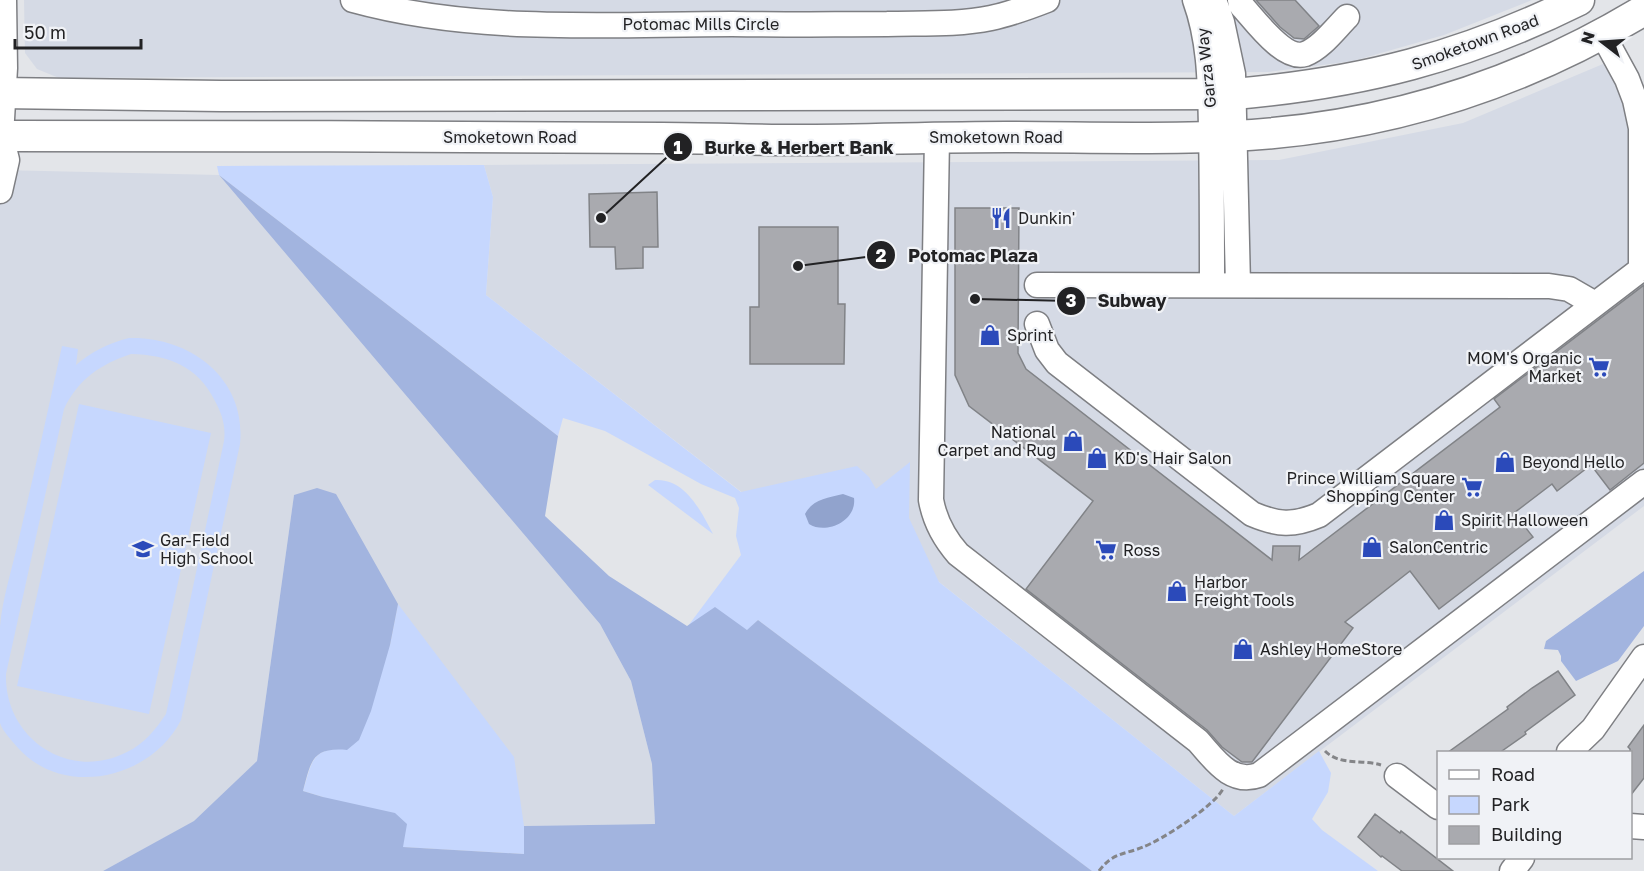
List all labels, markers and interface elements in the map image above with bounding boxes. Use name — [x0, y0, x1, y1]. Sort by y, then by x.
street label: Smoketown Road — [1409, 10, 1541, 74]
scale bar — [15, 12, 141, 50]
north arrow — [1572, 12, 1632, 72]
street label: Potomac Mills Circle — [623, 14, 779, 34]
text: 50 m — [24, 21, 66, 43]
street label: Garza Way — [1192, 27, 1220, 109]
text: N — [1576, 29, 1599, 46]
street label: Smoketown Road — [443, 127, 577, 147]
street label: Smoketown Road — [929, 127, 1063, 147]
callout: Burke & Herbert Bank — [663, 129, 906, 165]
text: 1 — [673, 136, 683, 158]
text: Burke & Herbert Bank — [704, 136, 894, 158]
restaurant icon: Dunkin' — [989, 206, 1013, 230]
place label: Dunkin' — [1018, 208, 1075, 228]
callout: Potomac Plaza — [866, 237, 1050, 273]
text: 2 — [876, 244, 887, 266]
text: Potomac Plaza — [908, 244, 1038, 266]
callout: Subway — [1056, 283, 1179, 319]
text: 3 — [1066, 289, 1077, 311]
text: Subway — [1097, 289, 1167, 311]
shop icon: Sprint — [978, 323, 1002, 347]
place label: Sprint — [1007, 325, 1054, 345]
place label: MOM's Organic Market — [1467, 348, 1582, 386]
supermarket icon: MOM's Organic Market — [1587, 355, 1611, 379]
place label: National Carpet and Rug — [938, 422, 1056, 460]
shop icon: National Carpet and Rug — [1061, 429, 1085, 453]
shop icon: KD's Hair Salon — [1085, 446, 1109, 470]
place label: KD's Hair Salon — [1114, 448, 1232, 468]
shop icon: Beyond Hello — [1493, 450, 1517, 474]
place label: Beyond Hello — [1522, 452, 1625, 472]
place label: Prince William Square Shopping Center — [1287, 468, 1455, 506]
supermarket icon: Prince William Square Shopping Center — [1460, 475, 1484, 499]
shop icon: Spirit Halloween — [1432, 508, 1456, 532]
place label: Spirit Halloween — [1461, 510, 1588, 530]
place label: Gar-Field High School — [160, 530, 253, 568]
shop icon: SalonCentric — [1360, 535, 1384, 559]
school or university icon: Gar-Field High School — [131, 537, 155, 561]
place label: SalonCentric — [1389, 537, 1488, 557]
supermarket icon: Ross — [1094, 538, 1118, 562]
place label: Ross — [1123, 540, 1160, 560]
place label: Harbor Freight Tools — [1194, 572, 1294, 610]
shop icon: Harbor Freight Tools — [1165, 579, 1189, 603]
shop icon: Ashley HomeStore — [1231, 637, 1255, 661]
place label: Ashley HomeStore — [1260, 639, 1402, 659]
legend — [1437, 751, 1632, 859]
text: Road — [1491, 763, 1535, 785]
text: Park — [1491, 793, 1530, 815]
text: Building — [1491, 823, 1562, 845]

